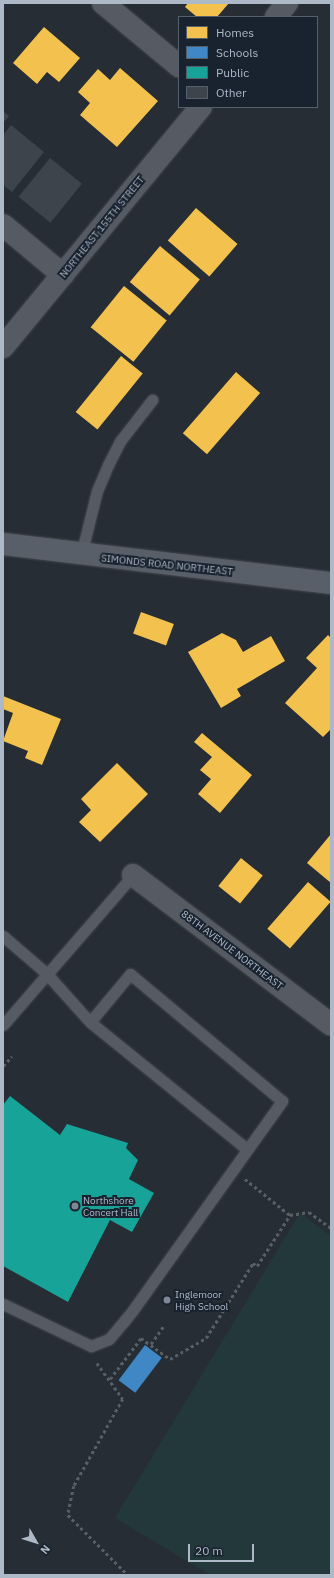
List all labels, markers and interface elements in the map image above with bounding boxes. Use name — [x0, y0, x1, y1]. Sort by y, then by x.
legend — [178, 16, 318, 108]
text: Homes — [216, 25, 254, 40]
text: Schools — [216, 45, 258, 60]
text: Public — [216, 65, 249, 80]
text: Other — [216, 85, 247, 100]
street label: NORTHEAST 155TH STREET — [57, 174, 147, 280]
street label: SIMONDS ROAD NORTHEAST — [101, 552, 233, 578]
street label: 88TH AVENUE NORTHEAST — [179, 908, 285, 992]
place label: Northshore Concert Hall — [83, 1194, 138, 1218]
marker: Northshore Concert Hall — [70, 1201, 80, 1211]
place label: Inglemoor High School — [175, 1288, 228, 1312]
marker: Inglemoor High School — [162, 1295, 172, 1305]
north arrow — [16, 1522, 56, 1562]
scale bar — [190, 1536, 256, 1562]
text: N — [37, 1542, 53, 1557]
text: 20 m — [195, 1543, 223, 1558]

